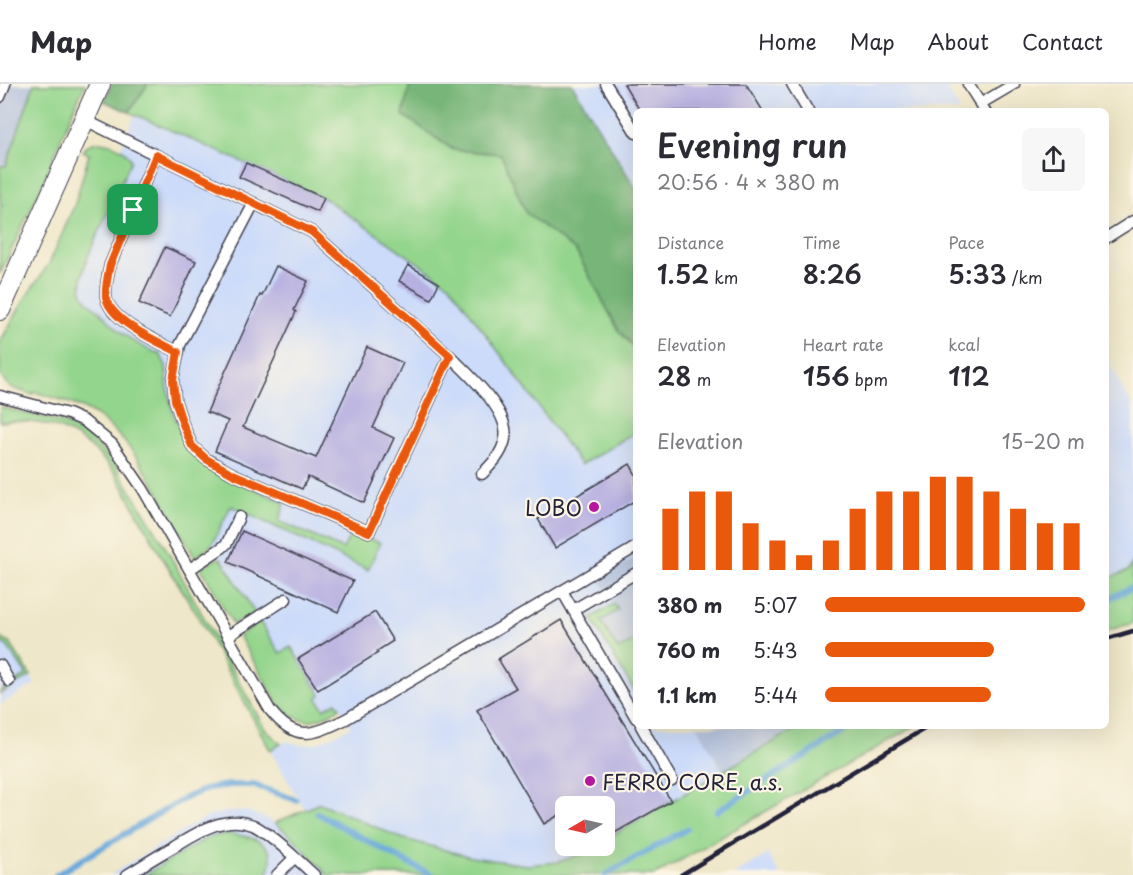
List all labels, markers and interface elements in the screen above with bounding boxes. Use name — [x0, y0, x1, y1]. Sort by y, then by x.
text: Map — [30, 20, 92, 63]
text: Home — [758, 25, 817, 57]
text: Map — [850, 25, 895, 57]
text: About — [928, 25, 989, 57]
text: Contact — [1022, 25, 1103, 57]
text: Evening run — [657, 119, 848, 169]
button: share — [1022, 128, 1085, 191]
text: 20:56 · 4 × 380 m — [657, 167, 840, 197]
pin — [107, 184, 158, 235]
icon: arrive — [116, 193, 149, 226]
text: Distance — [657, 230, 724, 254]
text: Time — [803, 230, 840, 254]
text: Pace — [948, 230, 984, 254]
text: 1.52 — [657, 254, 709, 293]
text: 8:26 — [803, 254, 862, 293]
text: 5:33 — [948, 254, 1007, 293]
text: km — [709, 265, 738, 289]
text: /km — [1007, 265, 1042, 289]
text: Elevation — [657, 332, 726, 356]
text: Heart rate — [803, 332, 883, 356]
text: kcal — [948, 332, 980, 356]
text: 28 — [657, 356, 692, 395]
text: 156 — [803, 356, 850, 395]
text: 112 — [948, 356, 990, 395]
text: m — [692, 367, 711, 391]
text: bpm — [850, 367, 888, 391]
text: Elevation — [657, 426, 743, 456]
text: 15–20 m — [1002, 426, 1085, 456]
place label: LOBO — [525, 491, 582, 523]
marker: LOBO — [587, 500, 601, 514]
text: 380 m — [657, 590, 722, 620]
text: 5:07 — [753, 590, 797, 620]
text: 760 m — [657, 635, 720, 665]
text: 5:43 — [753, 635, 797, 665]
text: 1.1 km — [657, 680, 717, 710]
text: 5:44 — [753, 680, 798, 710]
place label: FERRO CORE, a.s. — [602, 765, 783, 797]
marker: FERRO CORE, a.s. — [583, 774, 597, 788]
north arrow — [555, 796, 615, 856]
map controls — [555, 796, 615, 856]

